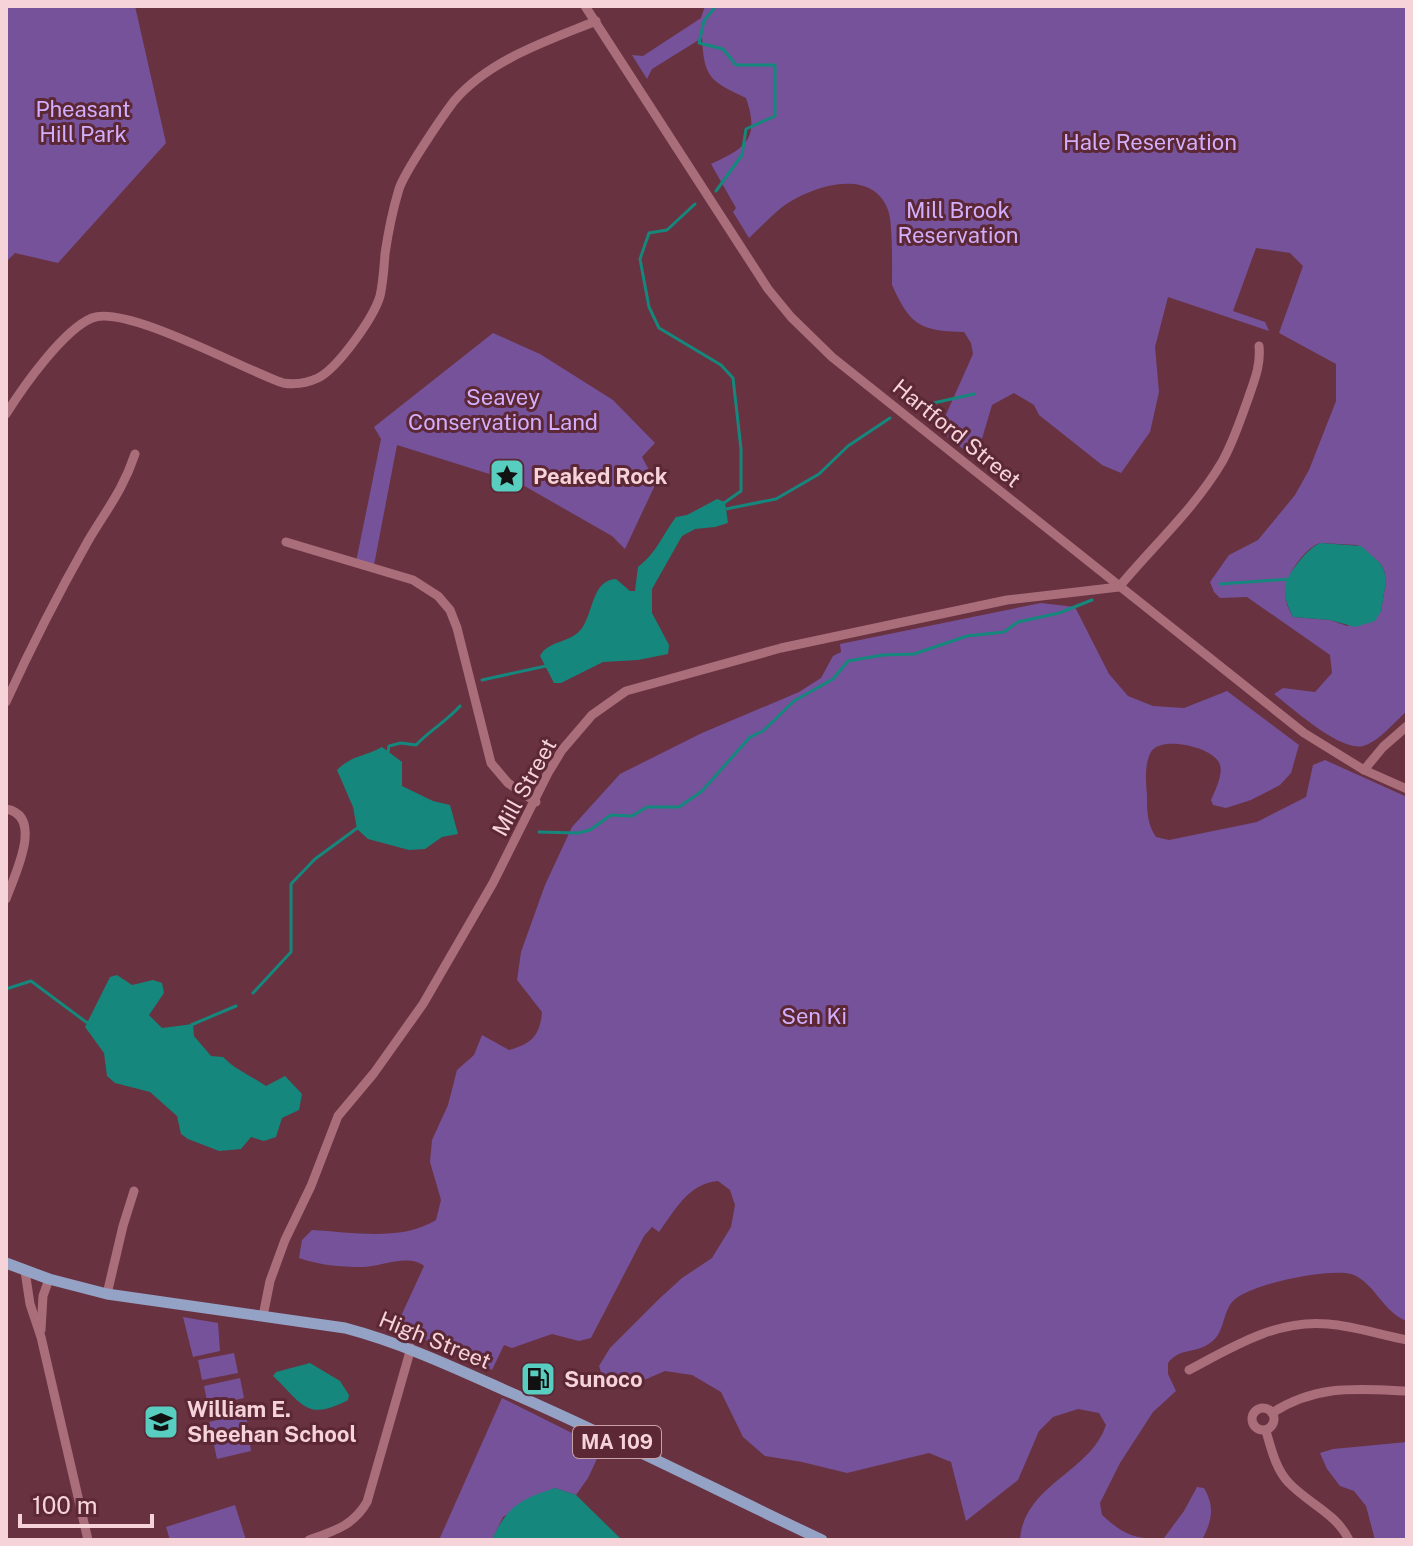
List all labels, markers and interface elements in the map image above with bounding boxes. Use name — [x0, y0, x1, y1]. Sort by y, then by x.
park label: Pheasant Hill Park — [35, 96, 131, 147]
park label: Hale Reservation — [1063, 129, 1237, 155]
park label: Mill Brook Reservation — [897, 197, 1019, 248]
street label: Hartford Street — [888, 373, 1026, 493]
park label: Seavey Conservation Land — [408, 384, 598, 435]
place icon: Peaked Rock — [488, 457, 526, 495]
place label: Peaked Rock — [533, 463, 668, 489]
street label: Mill Street — [487, 734, 561, 840]
park label: Sen Ki — [781, 1003, 847, 1029]
street label: High Street — [375, 1306, 495, 1374]
fuel station icon: Sunoco — [519, 1360, 557, 1398]
place label: Sunoco — [564, 1366, 643, 1392]
place label: William E. Sheehan School — [187, 1396, 357, 1447]
school or university icon: William E. Sheehan School — [142, 1403, 180, 1441]
road number: MA 109 — [573, 1426, 661, 1458]
scale bar — [20, 1478, 152, 1528]
text: 100 m — [32, 1491, 98, 1519]

